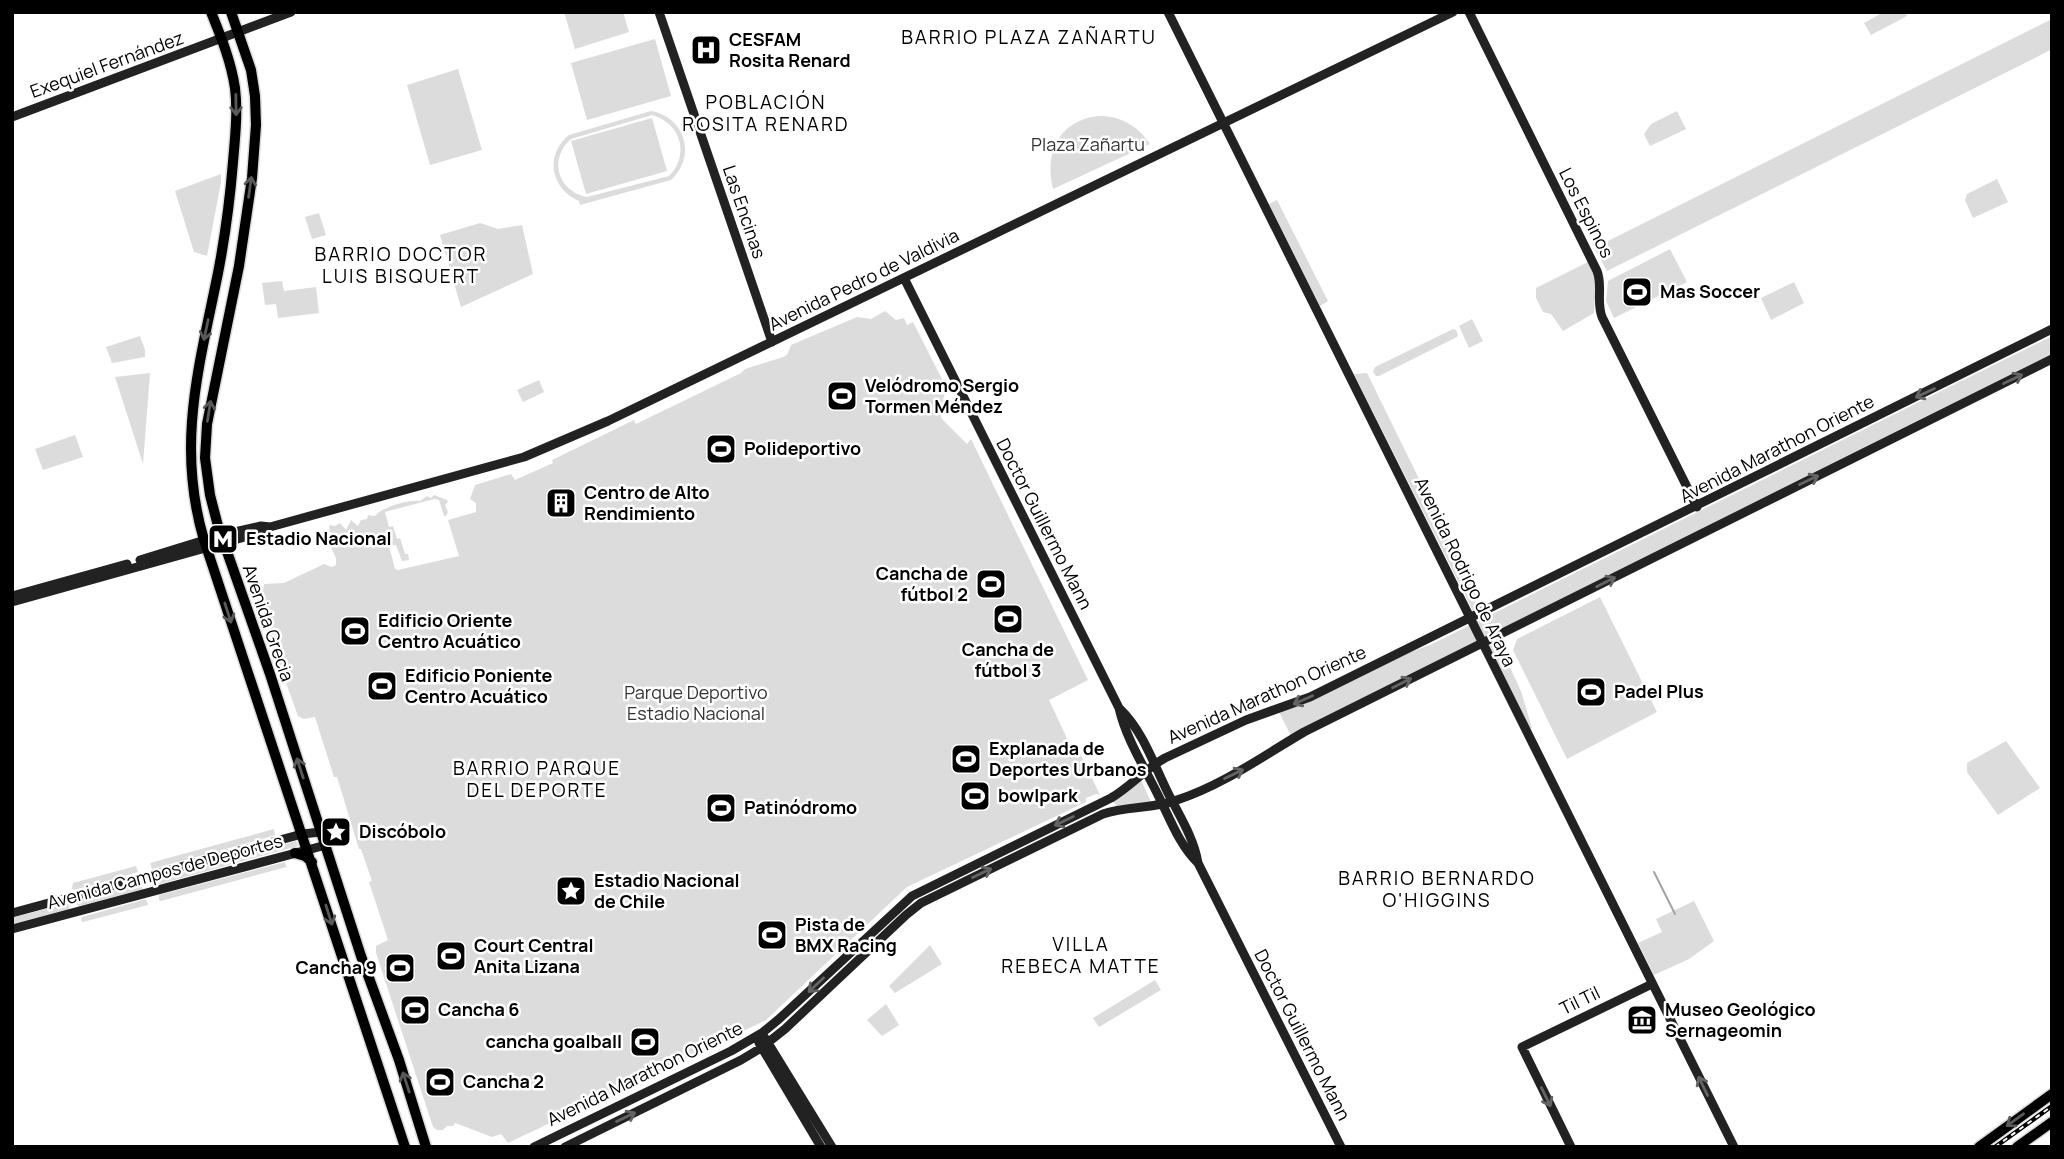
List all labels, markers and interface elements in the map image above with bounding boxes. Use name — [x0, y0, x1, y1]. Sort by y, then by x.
district label: BARRIO PLAZA ZAÑARTU — [901, 24, 1157, 50]
street label: Exequiel Fernández — [27, 25, 187, 103]
place label: CESFAM Rosita Renard — [729, 27, 851, 72]
hospital icon: CESFAM Rosita Renard — [689, 33, 723, 67]
district label: POBLACIÓN ROSITA RENARD — [682, 89, 850, 137]
one-way arrow — [229, 94, 242, 117]
park label: Plaza Zañartu — [1031, 132, 1145, 156]
street label: Las Encinas — [718, 162, 772, 262]
street label: Los Espinos — [1554, 163, 1620, 262]
one-way arrow — [244, 176, 257, 199]
street label: Avenida Pedro de Valdivia — [765, 223, 963, 336]
district label: BARRIO DOCTOR LUIS BISQUERT — [315, 241, 487, 289]
sports icon: Mas Soccer — [1620, 275, 1654, 309]
place label: Mas Soccer — [1660, 279, 1760, 303]
one-way arrow — [198, 318, 212, 341]
one-way arrow — [2002, 371, 2023, 385]
place label: Velódromo Sergio Tormen Méndez — [865, 373, 1019, 418]
sports icon: Velódromo Sergio Tormen Méndez — [825, 379, 859, 413]
one-way arrow — [1915, 386, 1936, 400]
street label: Avenida Marathon Oriente — [1675, 389, 1878, 508]
one-way arrow — [203, 400, 216, 423]
sports icon: Polideportivo — [704, 432, 738, 466]
street label: Doctor Guillermo Mann — [991, 434, 1099, 613]
place label: Polideportivo — [744, 436, 861, 460]
street label: Avenida Rodrigo de Araya — [1410, 473, 1522, 670]
one-way arrow — [1798, 473, 1819, 487]
place label: Centro de Alto Rendimiento — [584, 480, 710, 525]
building icon: Centro de Alto Rendimiento — [544, 486, 578, 520]
metro station icon: Estadio Nacional — [206, 522, 240, 556]
place label: Estadio Nacional — [246, 526, 392, 550]
street label: Avenida Grecia — [238, 561, 300, 684]
place label: Cancha de fútbol 2 — [876, 561, 968, 606]
sports icon: Cancha de fútbol 2 — [974, 567, 1008, 601]
one-way arrow — [1595, 574, 1616, 588]
one-way arrow — [223, 601, 235, 623]
sports icon: Cancha de fútbol 3 — [991, 602, 1025, 636]
place label: Edificio Oriente Centro Acuático — [378, 608, 521, 653]
sports icon: Edificio Oriente Centro Acuático — [338, 614, 372, 648]
place label: Cancha de fútbol 3 — [962, 637, 1054, 682]
street label: Avenida Marathon Oriente — [1163, 639, 1370, 749]
place label: Edificio Poniente Centro Acuático — [405, 663, 553, 708]
sports icon: Edificio Poniente Centro Acuático — [365, 669, 399, 703]
sports icon: Padel Plus — [1574, 675, 1608, 709]
one-way arrow — [1391, 676, 1412, 690]
place label: Padel Plus — [1614, 679, 1704, 703]
park label: Parque Deportivo Estadio Nacional — [624, 680, 768, 725]
one-way arrow — [1293, 694, 1314, 707]
place label: Explanada de Deportes Urbanos — [989, 736, 1147, 781]
sports icon: Explanada de Deportes Urbanos — [949, 742, 983, 776]
district label: BARRIO PARQUE DEL DEPORTE — [453, 755, 621, 803]
one-way arrow — [293, 758, 305, 780]
one-way arrow — [1223, 766, 1244, 780]
sports icon: bowlpark — [958, 779, 992, 813]
place label: bowlpark — [998, 783, 1079, 807]
sports icon: Patinódromo — [704, 791, 738, 825]
place label: Patinódromo — [744, 795, 857, 819]
place icon: Discóbolo — [319, 815, 353, 849]
one-way arrow — [1054, 815, 1075, 829]
place label: Discóbolo — [359, 819, 446, 843]
street label: Avenida Campos de Deportes — [44, 828, 285, 914]
district label: BARRIO BERNARDO O'HIGGINS — [1338, 865, 1536, 913]
one-way arrow — [971, 866, 992, 879]
place label: Estadio Nacional de Chile — [594, 868, 740, 913]
place icon: Estadio Nacional de Chile — [554, 874, 588, 908]
one-way arrow — [323, 903, 336, 925]
place label: Pista de BMX Racing — [795, 912, 897, 957]
sports icon: Pista de BMX Racing — [755, 918, 789, 952]
district label: VILLA REBECA MATTE — [1001, 931, 1161, 979]
place label: Court Central Anita Lizana — [474, 933, 594, 978]
sports icon: Court Central Anita Lizana — [434, 939, 468, 973]
street label: Doctor Guillermo Mann — [1249, 945, 1357, 1124]
sports icon: Cancha 9 — [383, 951, 417, 985]
place label: Cancha 9 — [295, 955, 377, 979]
one-way arrow — [807, 977, 824, 994]
street label: Til Til — [1555, 980, 1604, 1020]
sports icon: Cancha 6 — [398, 993, 432, 1027]
place label: Cancha 6 — [438, 997, 520, 1021]
place label: Museo Geológico Sernageomin — [1665, 997, 1816, 1042]
museum icon: Museo Geológico Sernageomin — [1625, 1003, 1659, 1037]
street label: Avenida Marathon Oriente — [543, 1015, 746, 1131]
sports icon: cancha goalball — [628, 1025, 662, 1059]
place label: cancha goalball — [486, 1029, 622, 1053]
sports icon: Cancha 2 — [423, 1065, 457, 1099]
place label: Cancha 2 — [463, 1069, 544, 1093]
one-way arrow — [398, 1071, 411, 1093]
one-way arrow — [1696, 1076, 1710, 1097]
one-way arrow — [1540, 1086, 1554, 1107]
one-way arrow — [615, 1109, 636, 1123]
one-way arrow — [2006, 1113, 2025, 1127]

